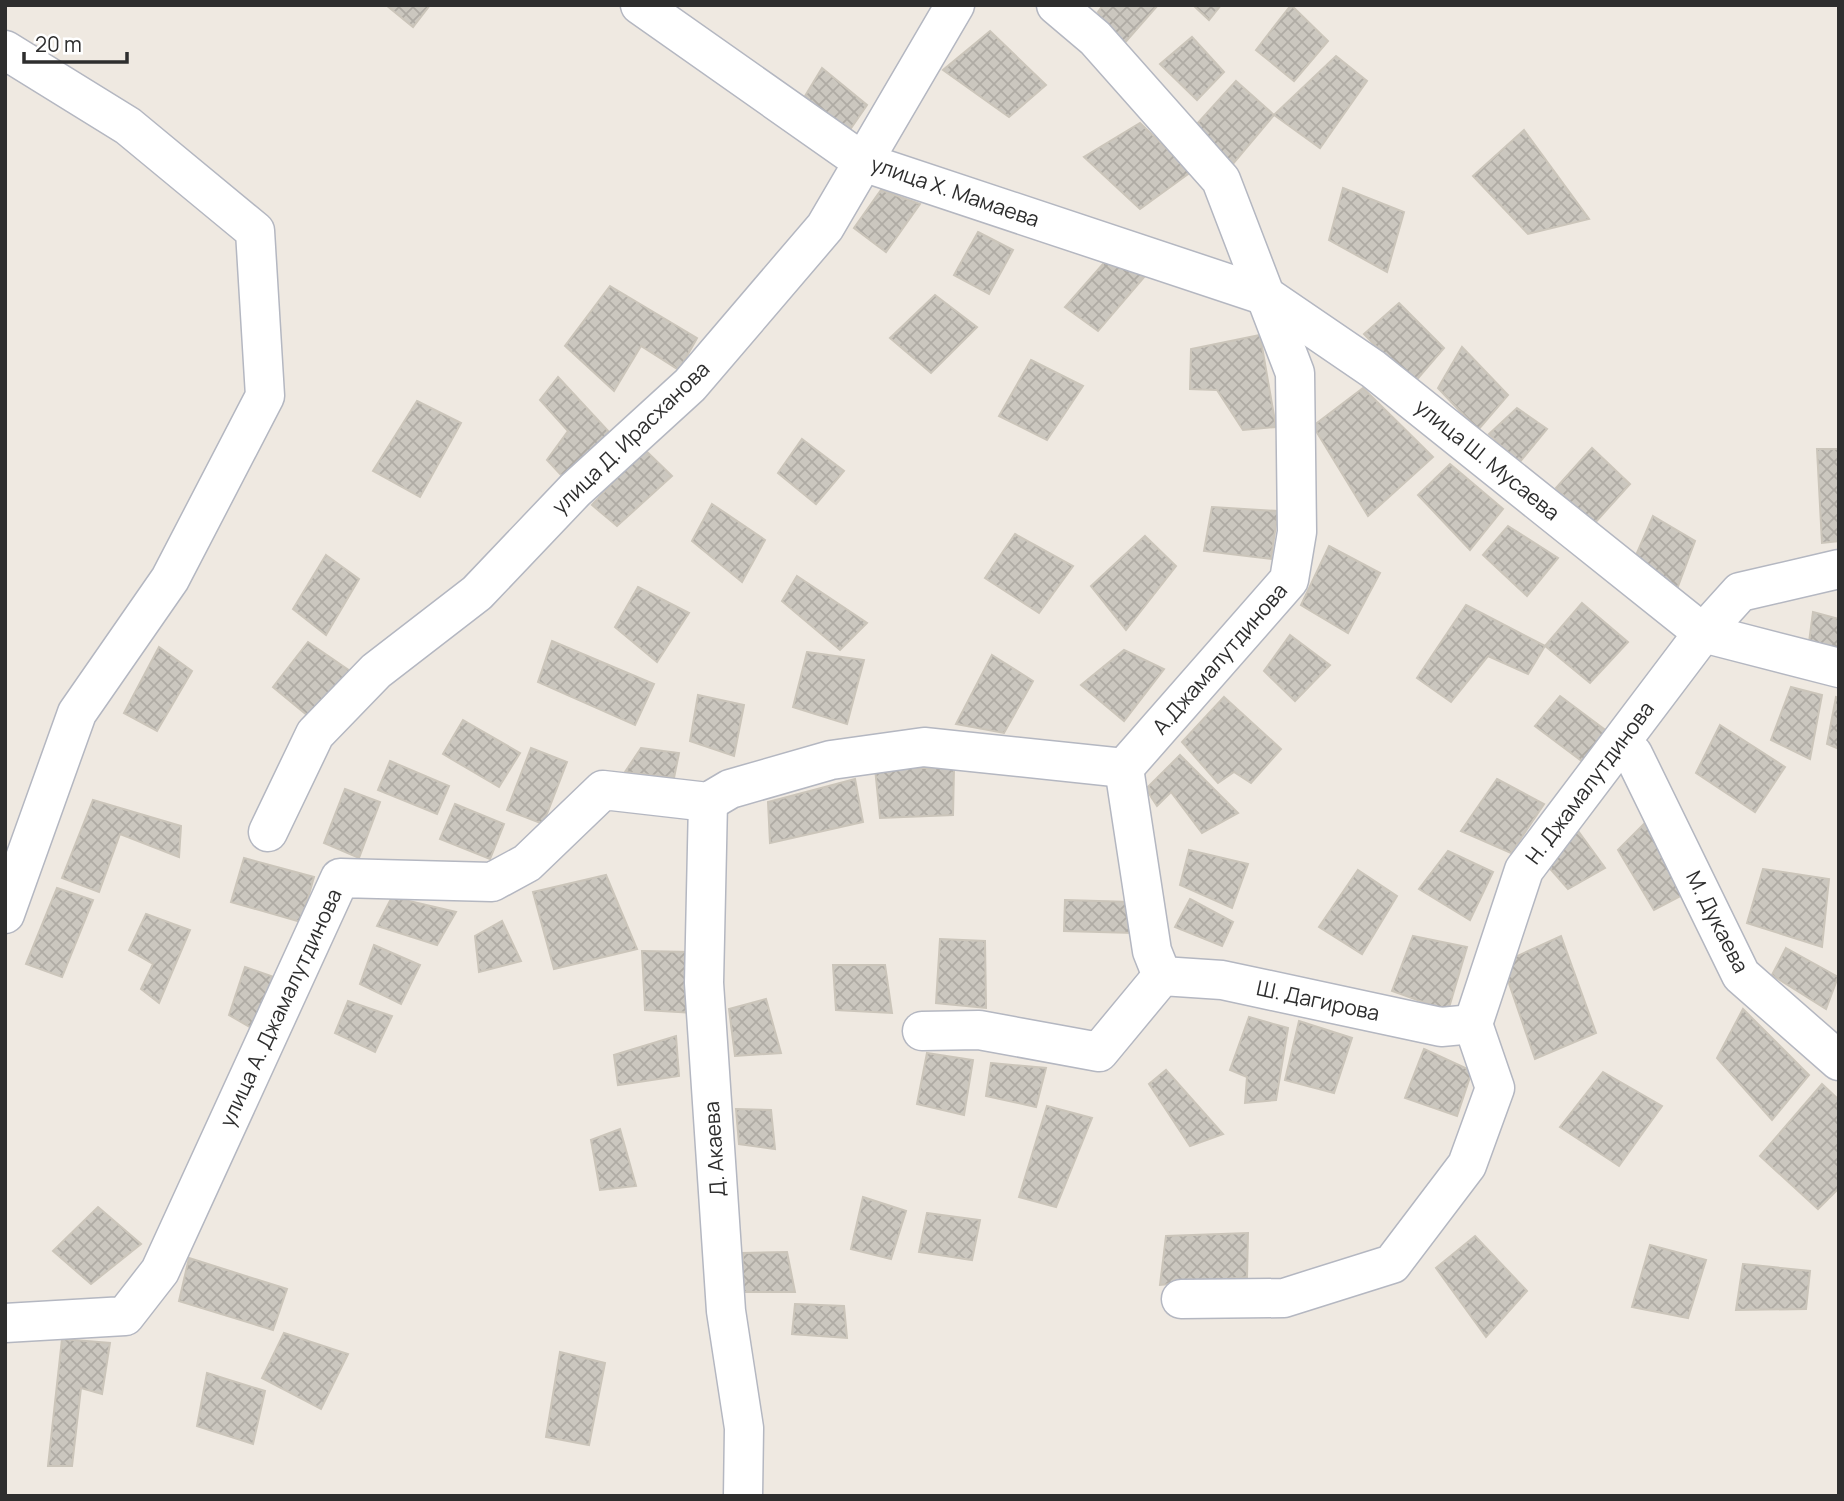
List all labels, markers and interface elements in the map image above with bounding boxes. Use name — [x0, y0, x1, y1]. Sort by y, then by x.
scale bar — [24, 21, 128, 65]
text: 20 m — [35, 30, 82, 58]
street label: улица Х. Мамаева — [867, 149, 1043, 233]
street label: улица Д. Ирасханова — [546, 355, 715, 520]
street label: улица Ш. Мусаева — [1409, 392, 1566, 526]
street label: А.Джамалутдинова — [1146, 577, 1293, 740]
street label: Н. Джамалутдинова — [1519, 695, 1660, 870]
street label: М. Дукаева — [1680, 866, 1756, 977]
street label: улица А. Джамалутдинова — [213, 884, 348, 1131]
street label: Ш. Дагирова — [1254, 973, 1382, 1027]
street label: Д. Акаева — [697, 1100, 731, 1198]

